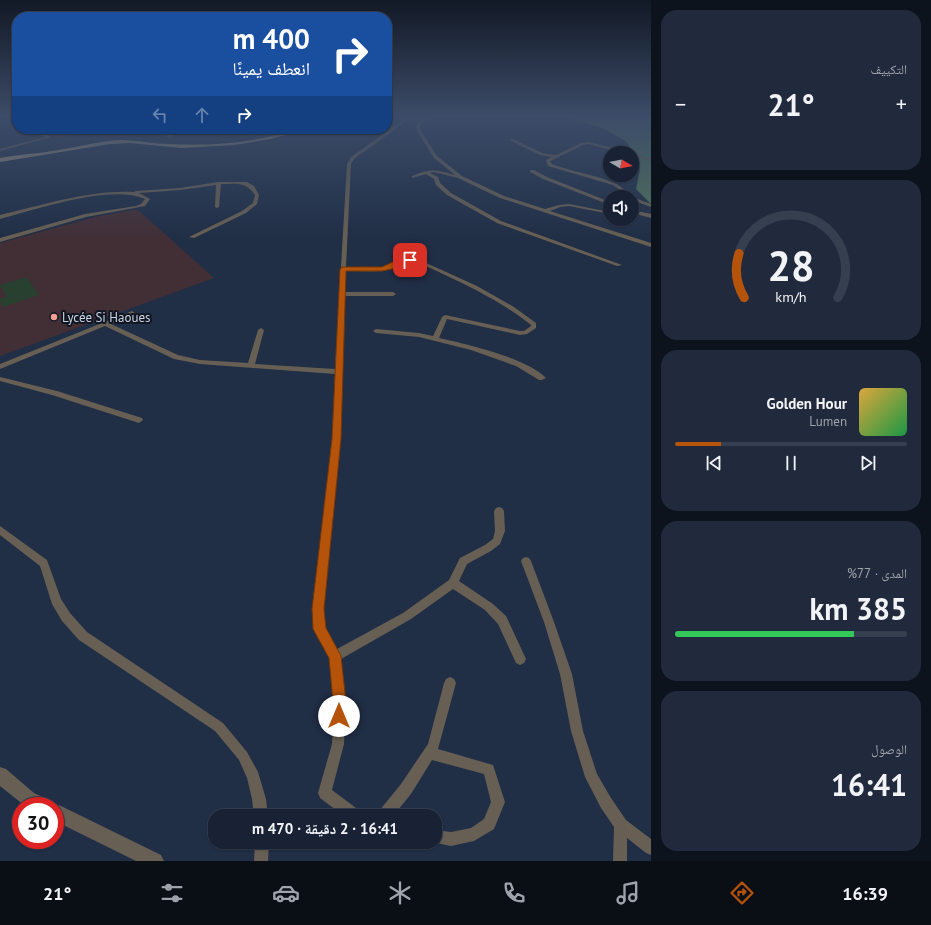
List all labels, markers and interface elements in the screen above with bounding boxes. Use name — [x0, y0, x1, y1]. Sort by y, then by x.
text: 400 m — [233, 20, 310, 57]
icon: right — [324, 28, 376, 80]
text: انعطف يمينًا — [233, 57, 310, 80]
text: التكييف — [871, 61, 907, 78]
text: 21° — [767, 85, 815, 124]
text: − — [675, 90, 686, 118]
text: + — [896, 90, 907, 118]
icon: left — [149, 104, 171, 126]
icon: ahead — [191, 104, 213, 126]
icon: right — [233, 104, 255, 126]
north arrow — [603, 146, 639, 182]
map controls — [603, 146, 639, 226]
button: sound — [603, 190, 639, 226]
text: 28 — [767, 239, 815, 292]
pin — [393, 243, 427, 277]
icon: arrive — [399, 249, 421, 271]
text: km/h — [775, 287, 807, 306]
place label: Lycée Si Haoues — [62, 309, 151, 326]
marker: Lycée Si Haoues — [49, 312, 59, 322]
text: Golden Hour — [767, 394, 847, 413]
text: Lumen — [809, 413, 847, 430]
icon: previous — [703, 452, 725, 474]
icon: pause — [780, 452, 802, 474]
icon: next — [857, 452, 879, 474]
text: المدى · 77% — [847, 565, 907, 582]
text: 385 km — [809, 589, 907, 628]
position arrow — [318, 695, 360, 737]
text: الوصول — [871, 741, 907, 758]
text: 16:41 — [831, 765, 907, 804]
speed limit sign: 30 — [12, 797, 64, 849]
text: 16:41 · 2 دقيقة · 470 m — [252, 819, 398, 838]
icon: filters — [158, 879, 186, 907]
icon: car — [272, 879, 300, 907]
icon: climate — [386, 879, 414, 907]
icon: phone — [500, 879, 528, 907]
icon: music — [614, 879, 642, 907]
icon: directions — [728, 879, 756, 907]
text: 21° — [43, 882, 71, 905]
text: 16:39 — [842, 882, 888, 905]

